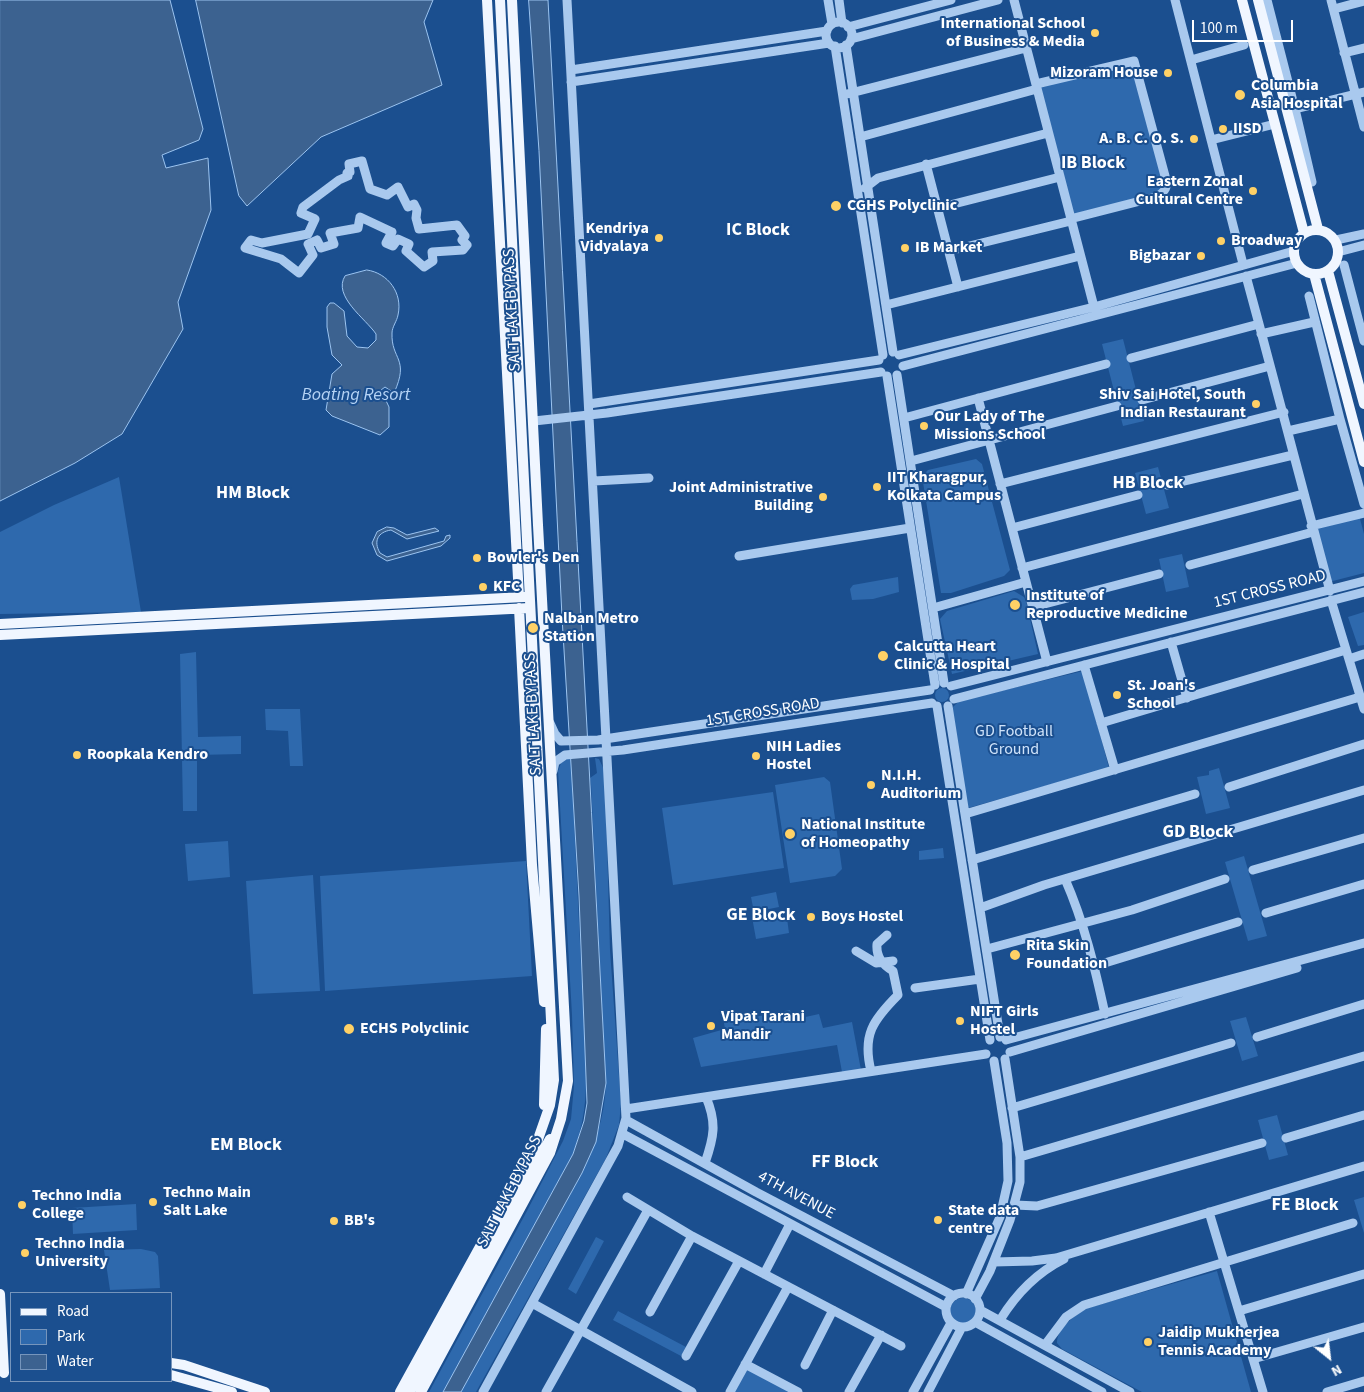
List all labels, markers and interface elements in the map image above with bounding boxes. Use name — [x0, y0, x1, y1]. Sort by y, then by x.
scale bar — [1194, 10, 1295, 42]
place label: International School of Business & Media — [941, 14, 1085, 52]
text: 100 m — [1200, 18, 1238, 39]
marker: International School of Business & Media — [1089, 27, 1101, 39]
place label: Mizoram House — [1050, 63, 1158, 83]
marker: Mizoram House — [1162, 67, 1174, 79]
place label: Columbia Asia Hospital — [1251, 76, 1343, 114]
marker: Columbia Asia Hospital — [1233, 88, 1247, 102]
place label: IISD — [1233, 119, 1262, 139]
marker: IISD — [1217, 123, 1229, 135]
place label: A. B. C. O. S. — [1099, 129, 1184, 149]
marker: A. B. C. O. S. — [1188, 133, 1200, 145]
district label: IB Block — [1061, 153, 1125, 175]
place label: Eastern Zonal Cultural Centre — [1135, 172, 1243, 210]
marker: Eastern Zonal Cultural Centre — [1247, 185, 1259, 197]
place label: CGHS Polyclinic — [847, 196, 957, 216]
marker: CGHS Polyclinic — [829, 199, 843, 213]
place label: Kendriya Vidyalaya — [581, 219, 649, 257]
district label: IC Block — [726, 220, 790, 242]
place label: Broadway — [1231, 231, 1302, 251]
marker: Kendriya Vidyalaya — [653, 232, 665, 244]
marker: Broadway — [1215, 235, 1227, 247]
place label: IB Market — [915, 238, 982, 258]
marker: IB Market — [899, 242, 911, 254]
place label: Bigbazar — [1129, 246, 1191, 266]
street label: SALT LAKE BYPASS — [500, 248, 526, 372]
marker: Bigbazar — [1195, 250, 1207, 262]
water label: Boating Resort — [302, 385, 410, 407]
place label: Shiv Sai Hotel, South Indian Restaurant — [1099, 385, 1246, 423]
marker: Shiv Sai Hotel, South Indian Restaurant — [1250, 398, 1262, 410]
place label: Our Lady of The Missions School — [934, 407, 1045, 445]
marker: Our Lady of The Missions School — [918, 420, 930, 432]
place label: IIT Kharagpur, Kolkata Campus — [887, 468, 1001, 506]
district label: HB Block — [1113, 473, 1183, 495]
place label: Joint Administrative Building — [669, 478, 813, 516]
marker: IIT Kharagpur, Kolkata Campus — [871, 481, 883, 493]
district label: HM Block — [216, 483, 290, 505]
marker: Joint Administrative Building — [817, 491, 829, 503]
place label: Bowler's Den — [487, 548, 579, 568]
marker: Bowler's Den — [471, 552, 483, 564]
street label: 1ST CROSS ROAD — [1212, 567, 1328, 613]
place label: KFC — [493, 577, 520, 597]
marker: KFC — [477, 581, 489, 593]
place label: Institute of Reproductive Medicine — [1026, 586, 1187, 624]
marker: Institute of Reproductive Medicine — [1008, 598, 1022, 612]
place label: Nalban Metro Station — [544, 609, 639, 647]
marker: Nalban Metro Station — [526, 621, 540, 635]
place label: Calcutta Heart Clinic & Hospital — [894, 637, 1009, 675]
marker: Calcutta Heart Clinic & Hospital — [876, 649, 890, 663]
street label: SALT LAKE BYPASS — [521, 652, 547, 776]
place label: St. Joan's School — [1127, 676, 1195, 714]
marker: St. Joan's School — [1111, 689, 1123, 701]
street label: 1ST CROSS ROAD — [705, 695, 821, 731]
park label: GD Football Ground — [975, 722, 1053, 760]
place label: NIH Ladies Hostel — [766, 737, 841, 775]
place label: Roopkala Kendro — [87, 745, 208, 765]
marker: Roopkala Kendro — [71, 749, 83, 761]
marker: NIH Ladies Hostel — [750, 750, 762, 762]
place label: N.I.H. Auditorium — [881, 766, 961, 804]
marker: N.I.H. Auditorium — [865, 779, 877, 791]
place label: National Institute of Homeopathy — [801, 815, 925, 853]
district label: GD Block — [1163, 822, 1233, 844]
marker: National Institute of Homeopathy — [783, 827, 797, 841]
district label: GE Block — [726, 905, 796, 927]
place label: Boys Hostel — [821, 907, 903, 927]
marker: Boys Hostel — [805, 911, 817, 923]
place label: Rita Skin Foundation — [1026, 936, 1107, 974]
marker: Rita Skin Foundation — [1008, 948, 1022, 962]
place label: NIFT Girls Hostel — [970, 1002, 1039, 1040]
place label: Vipat Tarani Mandir — [721, 1007, 805, 1045]
marker: NIFT Girls Hostel — [954, 1015, 966, 1027]
place label: ECHS Polyclinic — [360, 1019, 469, 1039]
marker: Vipat Tarani Mandir — [705, 1020, 717, 1032]
marker: ECHS Polyclinic — [342, 1022, 356, 1036]
street label: SALT LAKE BYPASS — [474, 1133, 546, 1251]
district label: EM Block — [210, 1135, 282, 1157]
district label: FF Block — [812, 1152, 878, 1174]
street label: 4TH AVENUE — [754, 1168, 838, 1224]
place label: Techno Main Salt Lake — [163, 1183, 251, 1221]
place label: Techno India College — [32, 1186, 122, 1224]
district label: FE Block — [1271, 1195, 1339, 1217]
marker: Techno Main Salt Lake — [147, 1196, 159, 1208]
marker: Techno India College — [16, 1199, 28, 1211]
place label: State data centre — [948, 1201, 1019, 1239]
place label: BB's — [344, 1211, 375, 1231]
marker: State data centre — [932, 1214, 944, 1226]
marker: BB's — [328, 1215, 340, 1227]
place label: Techno India University — [35, 1234, 125, 1272]
marker: Techno India University — [19, 1247, 31, 1259]
legend — [10, 1292, 172, 1382]
text: Road — [57, 1301, 89, 1322]
place label: Jaidip Mukherjea Tennis Academy — [1158, 1323, 1280, 1361]
text: Park — [57, 1326, 85, 1347]
north arrow — [1304, 1332, 1354, 1382]
marker: Jaidip Mukherjea Tennis Academy — [1142, 1336, 1154, 1348]
text: Water — [57, 1351, 93, 1372]
text: N — [1327, 1359, 1345, 1381]

